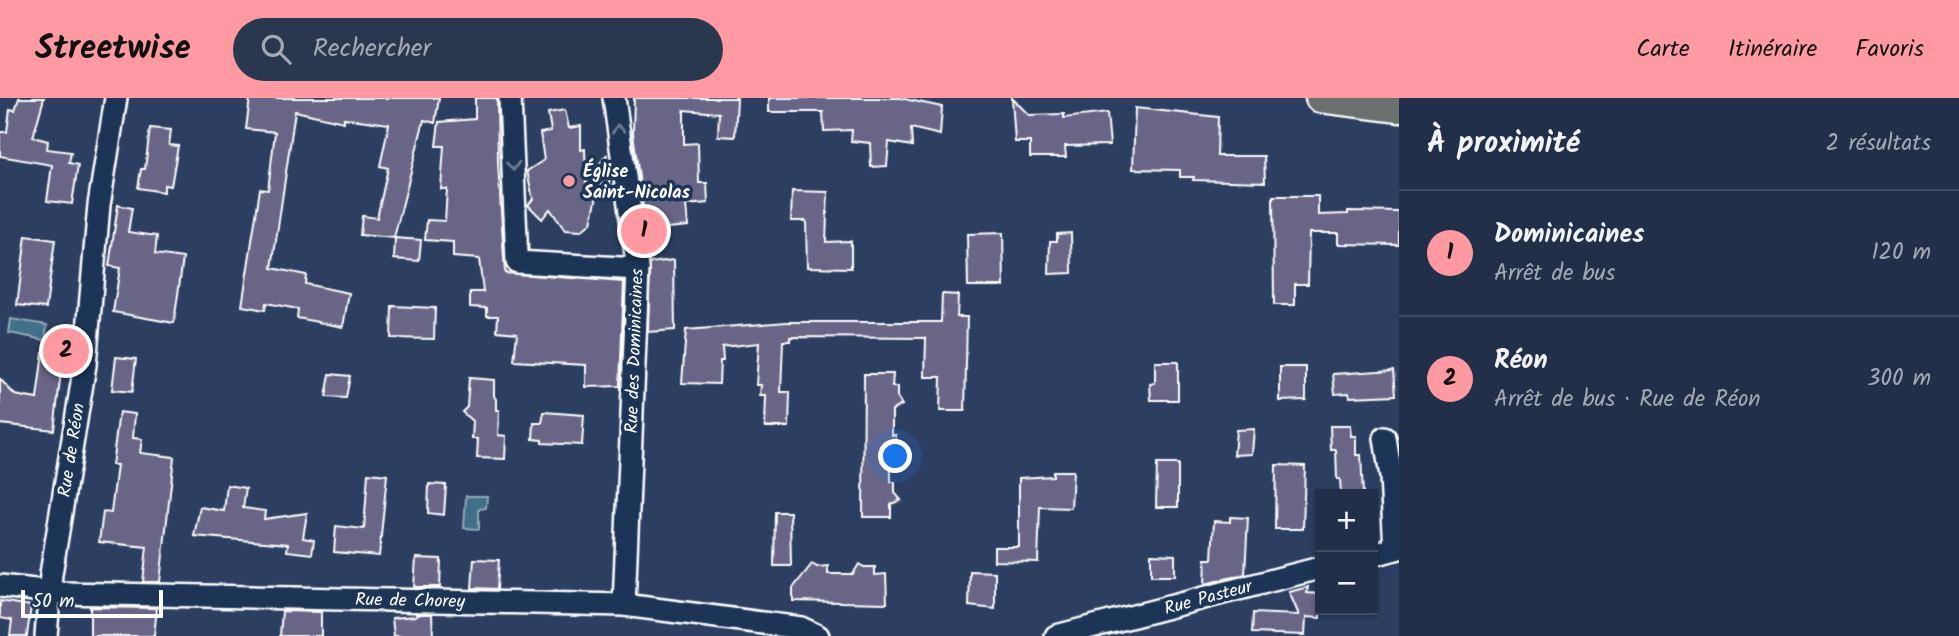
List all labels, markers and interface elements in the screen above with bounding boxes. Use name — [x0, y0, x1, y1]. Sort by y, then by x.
search box — [233, 18, 723, 81]
text: Streetwise — [35, 23, 191, 76]
text: Rechercher — [313, 28, 431, 70]
icon: search — [257, 30, 295, 68]
text: Carte — [1636, 30, 1690, 69]
text: Itinéraire — [1728, 30, 1817, 69]
text: Favoris — [1855, 30, 1924, 69]
text: À proximité — [1427, 120, 1580, 168]
one-way arrow — [611, 123, 626, 135]
text: 2 résultats — [1826, 126, 1931, 162]
place label: Église Saint-Nicolas — [583, 158, 690, 208]
one-way arrow — [506, 161, 521, 172]
marker: Église Saint-Nicolas — [561, 173, 577, 189]
pin: 1 — [621, 205, 667, 257]
text: Dominicaines — [1494, 214, 1644, 256]
text: 1 — [1447, 235, 1453, 271]
text: 120 m — [1871, 235, 1931, 271]
text: Arrêt de bus — [1494, 256, 1615, 292]
street label: Rue des Dominicaines — [618, 268, 653, 434]
pin: 2 — [43, 325, 89, 377]
text: Réon — [1494, 340, 1548, 382]
text: 2 — [1443, 361, 1457, 397]
text: 300 m — [1867, 361, 1931, 397]
text: Arrêt de bus · Rue de Réon — [1494, 382, 1761, 418]
street label: Rue de Réon — [51, 401, 94, 499]
your location — [878, 439, 912, 473]
map controls — [1315, 489, 1378, 615]
button: + — [1315, 489, 1378, 552]
button: − — [1315, 552, 1378, 615]
street label: Rue Pasteur — [1161, 573, 1257, 624]
street label: Rue de Chorey — [355, 586, 466, 617]
scale bar — [21, 587, 163, 619]
text: 50 m — [32, 587, 74, 617]

